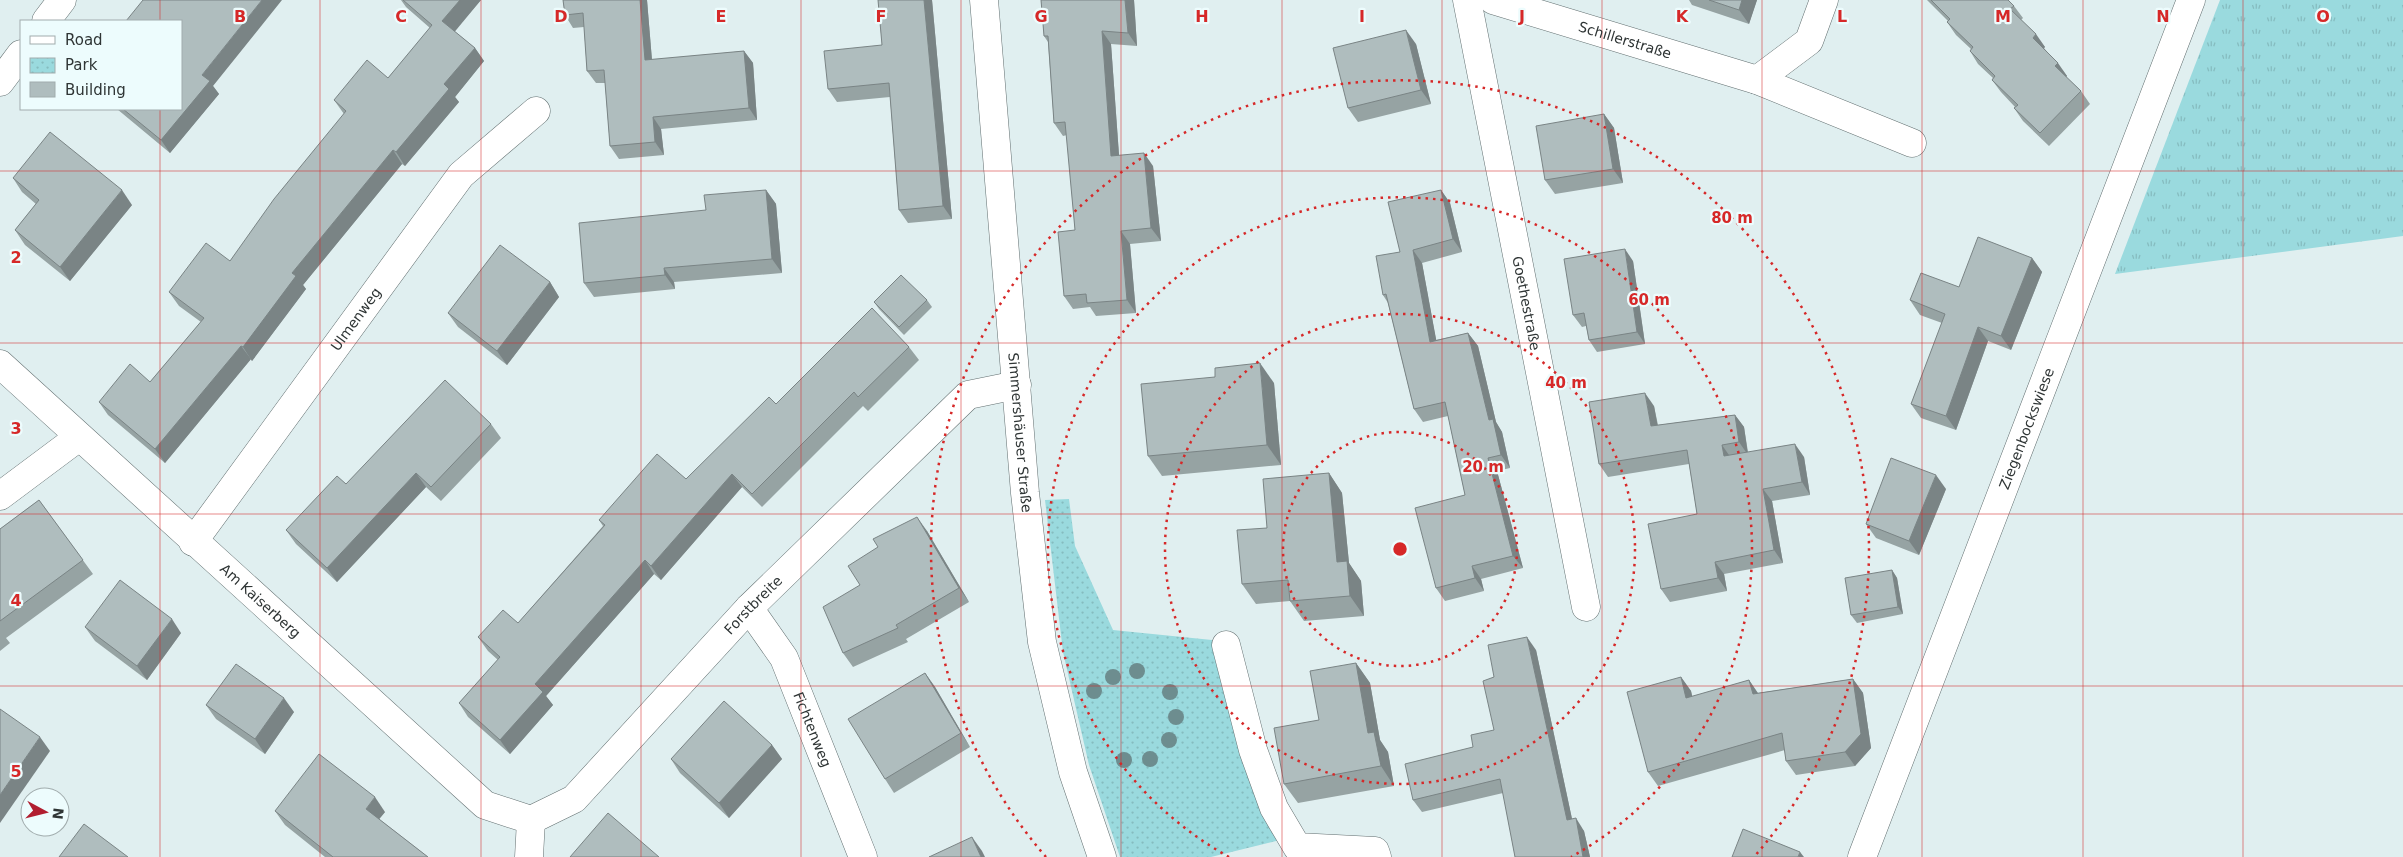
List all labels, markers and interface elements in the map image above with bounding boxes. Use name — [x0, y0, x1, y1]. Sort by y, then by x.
text: B — [234, 7, 246, 26]
text: C — [395, 7, 407, 26]
text: D — [554, 7, 568, 26]
text: E — [716, 7, 726, 26]
text: F — [876, 7, 886, 26]
text: G — [1034, 7, 1048, 26]
text: H — [1195, 7, 1209, 26]
text: I — [1359, 7, 1365, 26]
text: J — [1518, 7, 1525, 26]
text: K — [1676, 7, 1689, 26]
text: L — [1837, 7, 1847, 26]
text: M — [1995, 7, 2011, 26]
text: N — [2156, 7, 2170, 26]
text: O — [2316, 7, 2330, 26]
street label: Schillerstraße — [1577, 18, 1673, 62]
legend — [20, 20, 182, 110]
text: Road — [65, 31, 103, 49]
text: Park — [65, 56, 98, 74]
text: Building — [65, 81, 126, 99]
text: 80 m — [1711, 209, 1753, 227]
text: 2 — [10, 248, 22, 267]
street label: Goethestraße — [1509, 255, 1544, 352]
street label: Ulmenweg — [327, 284, 384, 354]
text: 60 m — [1628, 291, 1670, 309]
street label: Simmershäuser Straße — [1005, 352, 1035, 513]
street label: Ziegenbockswiese — [1996, 365, 2057, 492]
text: 40 m — [1545, 374, 1587, 392]
text: 3 — [10, 419, 22, 438]
text: 20 m — [1462, 458, 1504, 476]
centre of rings — [1391, 540, 1409, 558]
street label: Am Kaiserberg — [217, 560, 304, 641]
street label: Forstbreite — [721, 572, 785, 638]
text: 4 — [10, 591, 22, 610]
street label: Fichtenweg — [790, 690, 834, 769]
text: 5 — [10, 762, 22, 781]
north arrow — [20, 787, 70, 837]
text: N — [49, 807, 67, 820]

